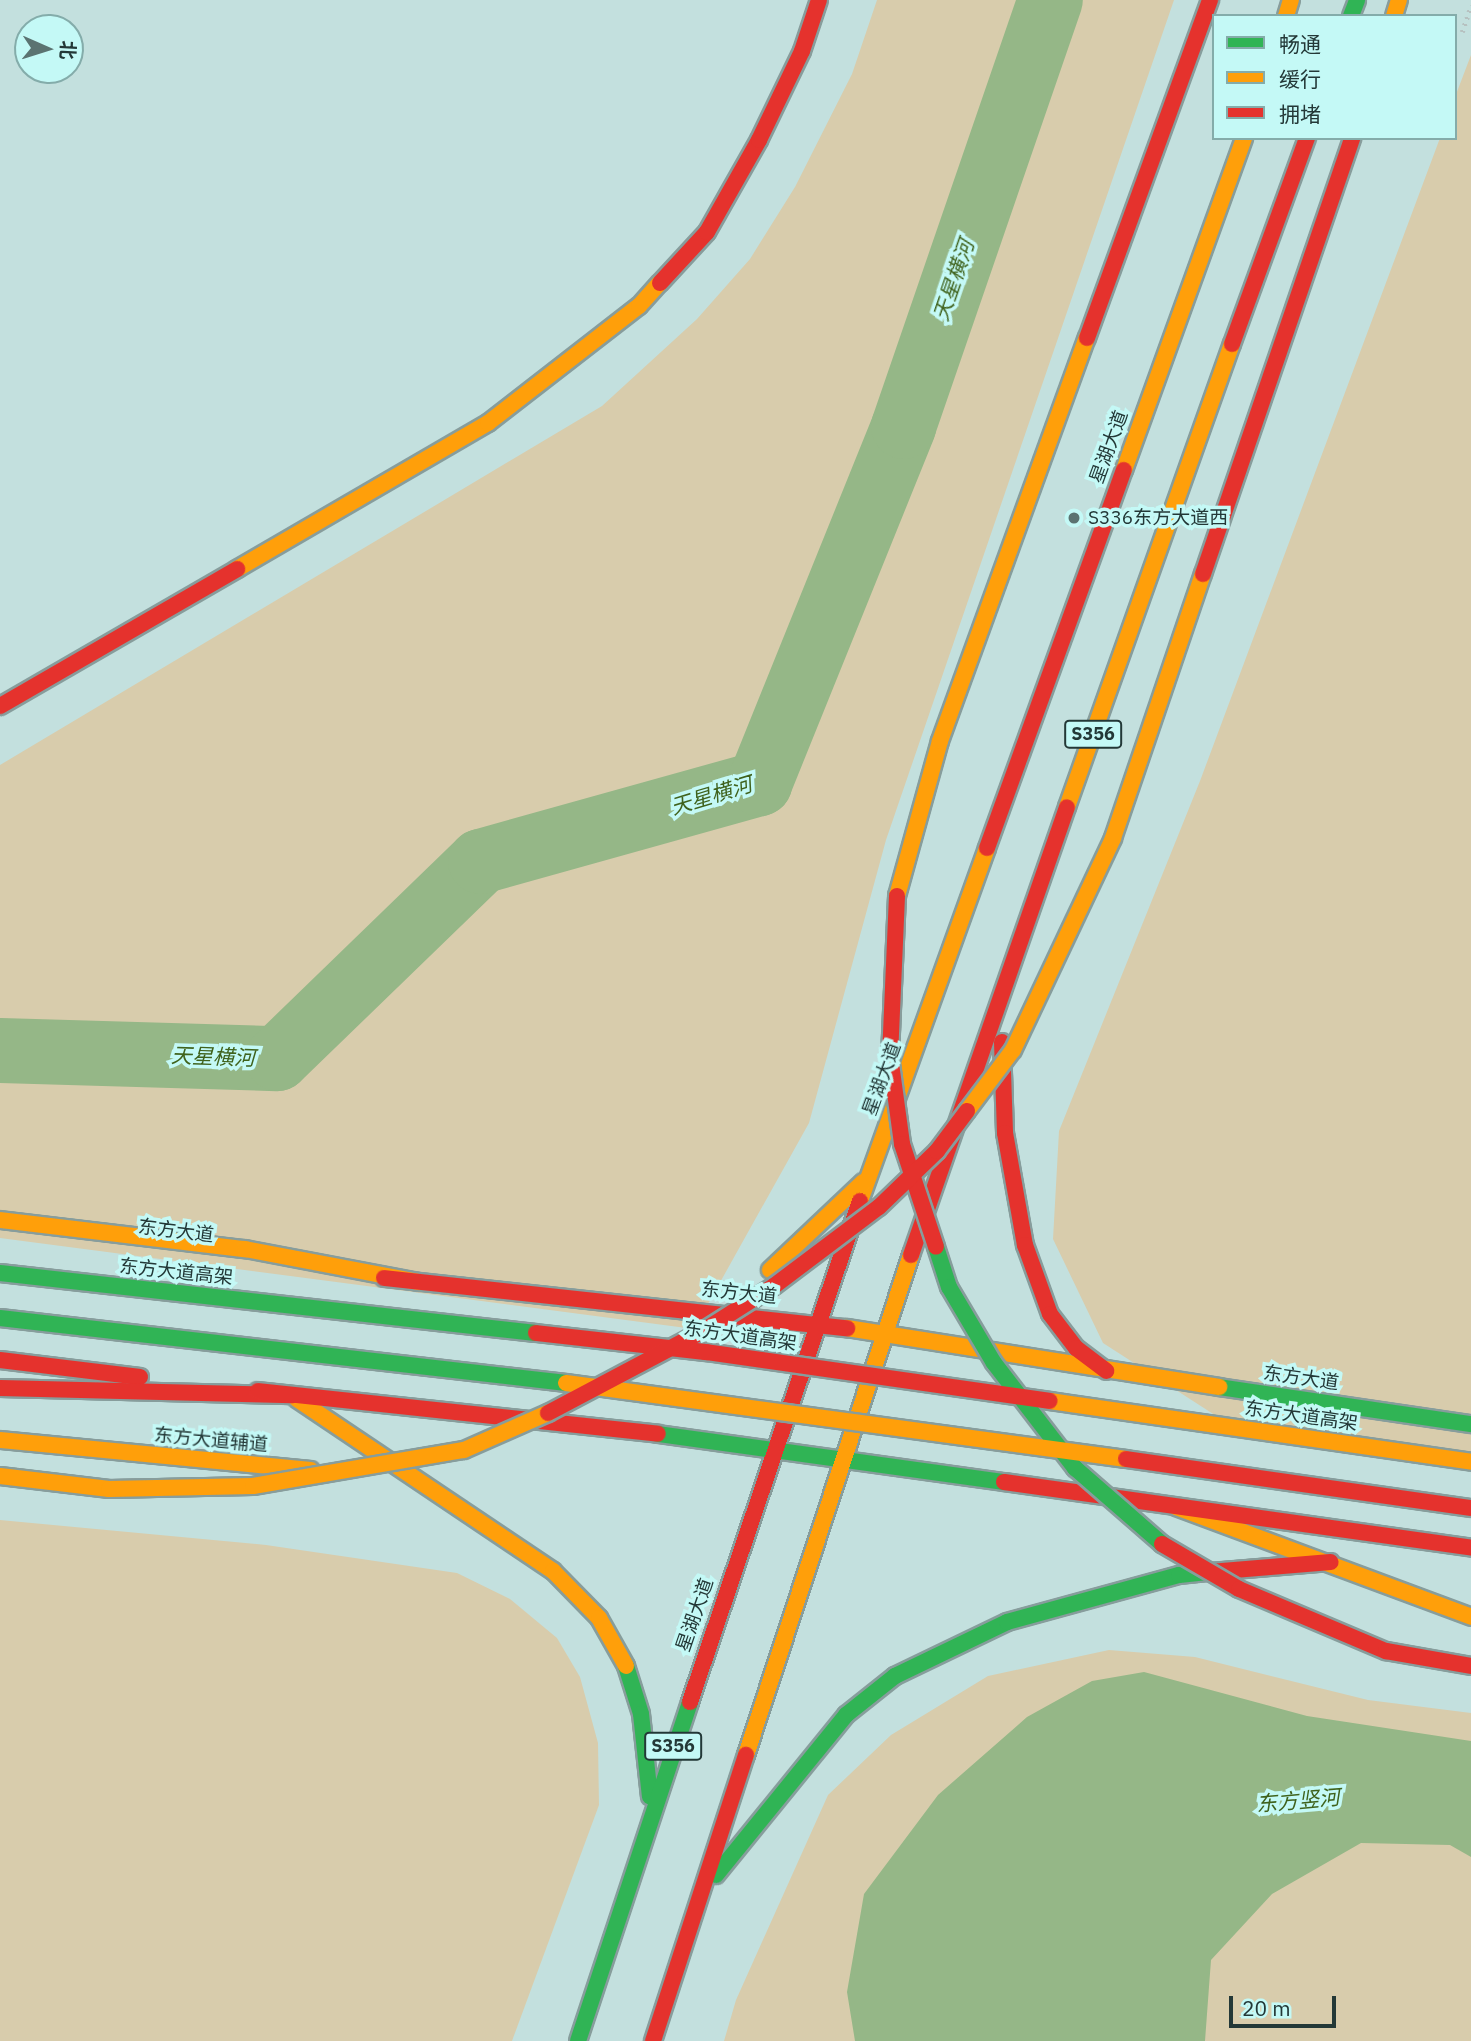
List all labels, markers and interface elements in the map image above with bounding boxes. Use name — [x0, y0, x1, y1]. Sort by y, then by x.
north arrow — [14, 14, 84, 84]
legend — [1212, 14, 1457, 140]
text: 畅通 — [1279, 30, 1321, 58]
text: 北 — [55, 40, 80, 60]
text: 缓行 — [1279, 65, 1321, 93]
text: 拥堵 — [1279, 100, 1321, 128]
water label: 天星横河 — [927, 236, 979, 324]
street label: 星湖大道 — [1085, 407, 1133, 487]
place label: S336东方大道西 — [1088, 507, 1228, 529]
marker: S336东方大道西 — [1066, 510, 1082, 526]
road number: S356 — [1063, 720, 1123, 748]
water label: 天星横河 — [667, 771, 755, 819]
street label: 星湖大道 — [858, 1039, 906, 1119]
water label: 天星横河 — [171, 1042, 255, 1070]
street label: 东方大道 — [137, 1215, 215, 1247]
street label: 东方大道高架 — [118, 1255, 234, 1289]
street label: 东方大道 — [700, 1278, 778, 1308]
street label: 东方大道高架 — [682, 1317, 798, 1355]
street label: 东方大道 — [1262, 1361, 1340, 1395]
street label: 东方大道高架 — [1243, 1397, 1359, 1435]
street label: 东方大道辅道 — [153, 1424, 269, 1456]
street label: 星湖大道 — [672, 1575, 718, 1655]
road number: S356 — [643, 1731, 703, 1760]
water label: 东方竖河 — [1255, 1784, 1341, 1816]
scale bar — [1233, 1982, 1340, 2026]
text: 20 m — [1242, 1994, 1291, 2022]

